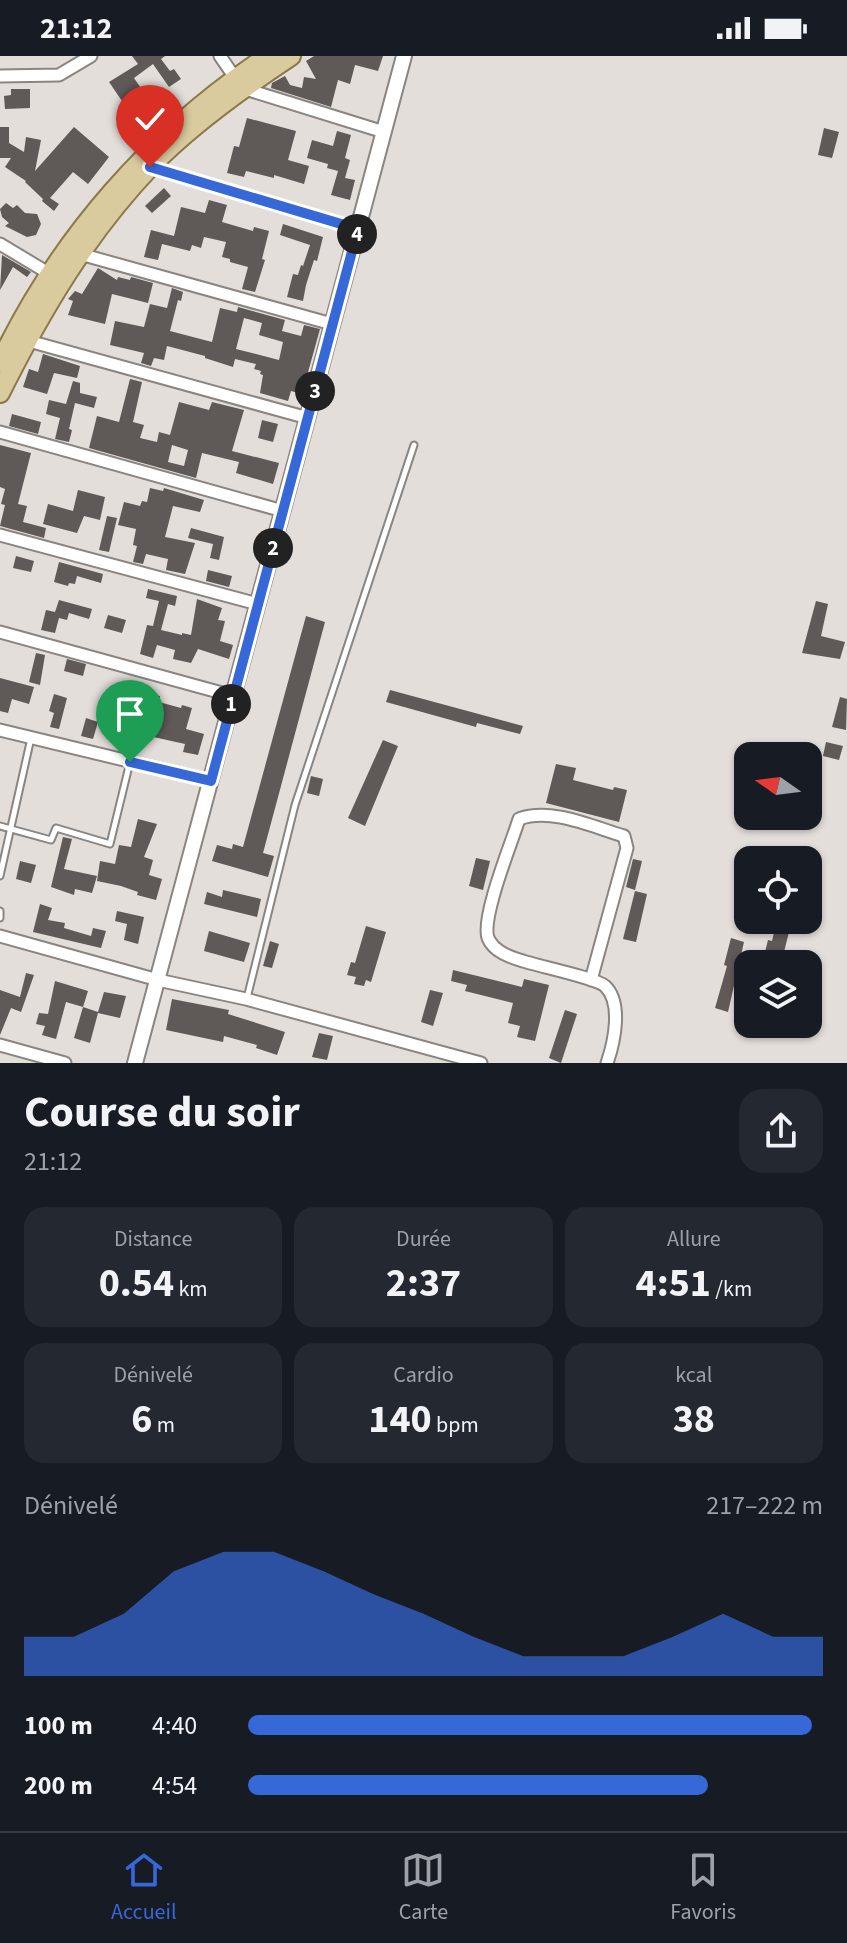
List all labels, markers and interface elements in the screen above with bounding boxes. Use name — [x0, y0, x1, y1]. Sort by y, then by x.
text: 21:12 — [40, 7, 112, 50]
pin — [116, 85, 184, 167]
icon: check — [128, 97, 172, 141]
pin: 4 — [337, 214, 377, 254]
text: 4 — [351, 218, 363, 250]
pin: 3 — [295, 371, 335, 411]
text: 3 — [309, 375, 321, 407]
pin: 2 — [253, 528, 293, 568]
text: 2 — [267, 532, 279, 564]
pin — [96, 680, 164, 762]
pin: 1 — [211, 684, 251, 724]
text: 1 — [225, 688, 237, 720]
icon: arrive — [108, 692, 152, 736]
north arrow — [734, 742, 822, 830]
map controls — [734, 742, 822, 1038]
button: locate — [734, 846, 822, 934]
button: layers — [734, 950, 822, 1038]
text: Course du soir — [24, 1081, 300, 1144]
button: share — [739, 1089, 823, 1173]
text: 21:12 — [24, 1143, 82, 1180]
text: Distance — [114, 1223, 192, 1255]
text: Durée — [396, 1223, 451, 1255]
text: Allure — [667, 1223, 721, 1255]
text: 0.54 — [99, 1255, 174, 1312]
text: 2:37 — [386, 1255, 461, 1312]
text: 4:51 — [636, 1255, 711, 1312]
text: km — [174, 1273, 208, 1305]
text: /km — [711, 1273, 752, 1305]
text: Dénivelé — [113, 1359, 193, 1391]
text: Cardio — [393, 1359, 454, 1391]
text: kcal — [675, 1359, 712, 1391]
text: 6 — [131, 1391, 152, 1448]
text: 140 — [368, 1391, 432, 1448]
text: 38 — [673, 1391, 715, 1448]
text: m — [152, 1409, 175, 1441]
text: bpm — [432, 1409, 479, 1441]
text: Dénivelé — [24, 1487, 118, 1524]
text: 217–222 m — [706, 1487, 823, 1524]
text: 100 m — [24, 1707, 93, 1744]
text: 4:40 — [152, 1707, 197, 1744]
text: 200 m — [24, 1767, 93, 1804]
text: 4:54 — [152, 1767, 197, 1804]
tab: Accueil — [111, 1848, 177, 1928]
tab: Carte — [399, 1848, 448, 1928]
tab: Favoris — [670, 1848, 736, 1928]

